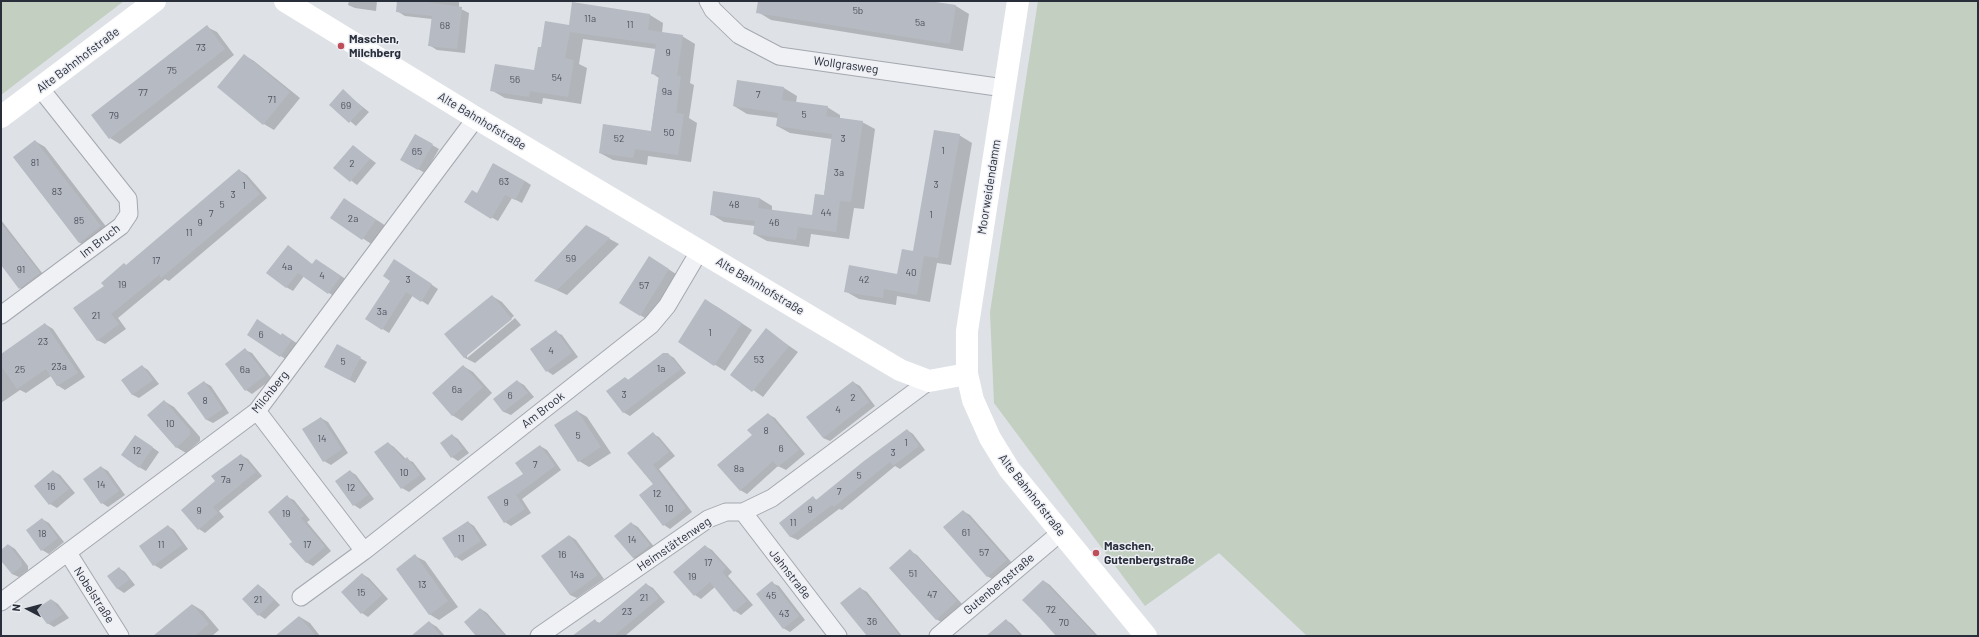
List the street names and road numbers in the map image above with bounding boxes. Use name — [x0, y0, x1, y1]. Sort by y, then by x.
street label: Alte Bahnhofstraße — [34, 24, 122, 96]
street label: Wollgrasweg — [813, 53, 879, 77]
street label: Alte Bahnhofstraße — [435, 89, 529, 153]
street label: Moorweidendamm — [974, 138, 1004, 236]
street label: Im Bruch — [77, 221, 123, 261]
street label: Alte Bahnhofstraße — [713, 254, 807, 318]
street label: Milchberg — [248, 368, 292, 416]
street label: Am Brook — [519, 389, 567, 431]
street label: Alte Bahnhofstraße — [996, 451, 1068, 539]
street label: Heimstättenweg — [634, 514, 714, 574]
street label: Jahnstraße — [766, 546, 814, 602]
street label: Gutenbergstraße — [961, 550, 1037, 618]
street label: Nobelstraße — [71, 564, 117, 626]

